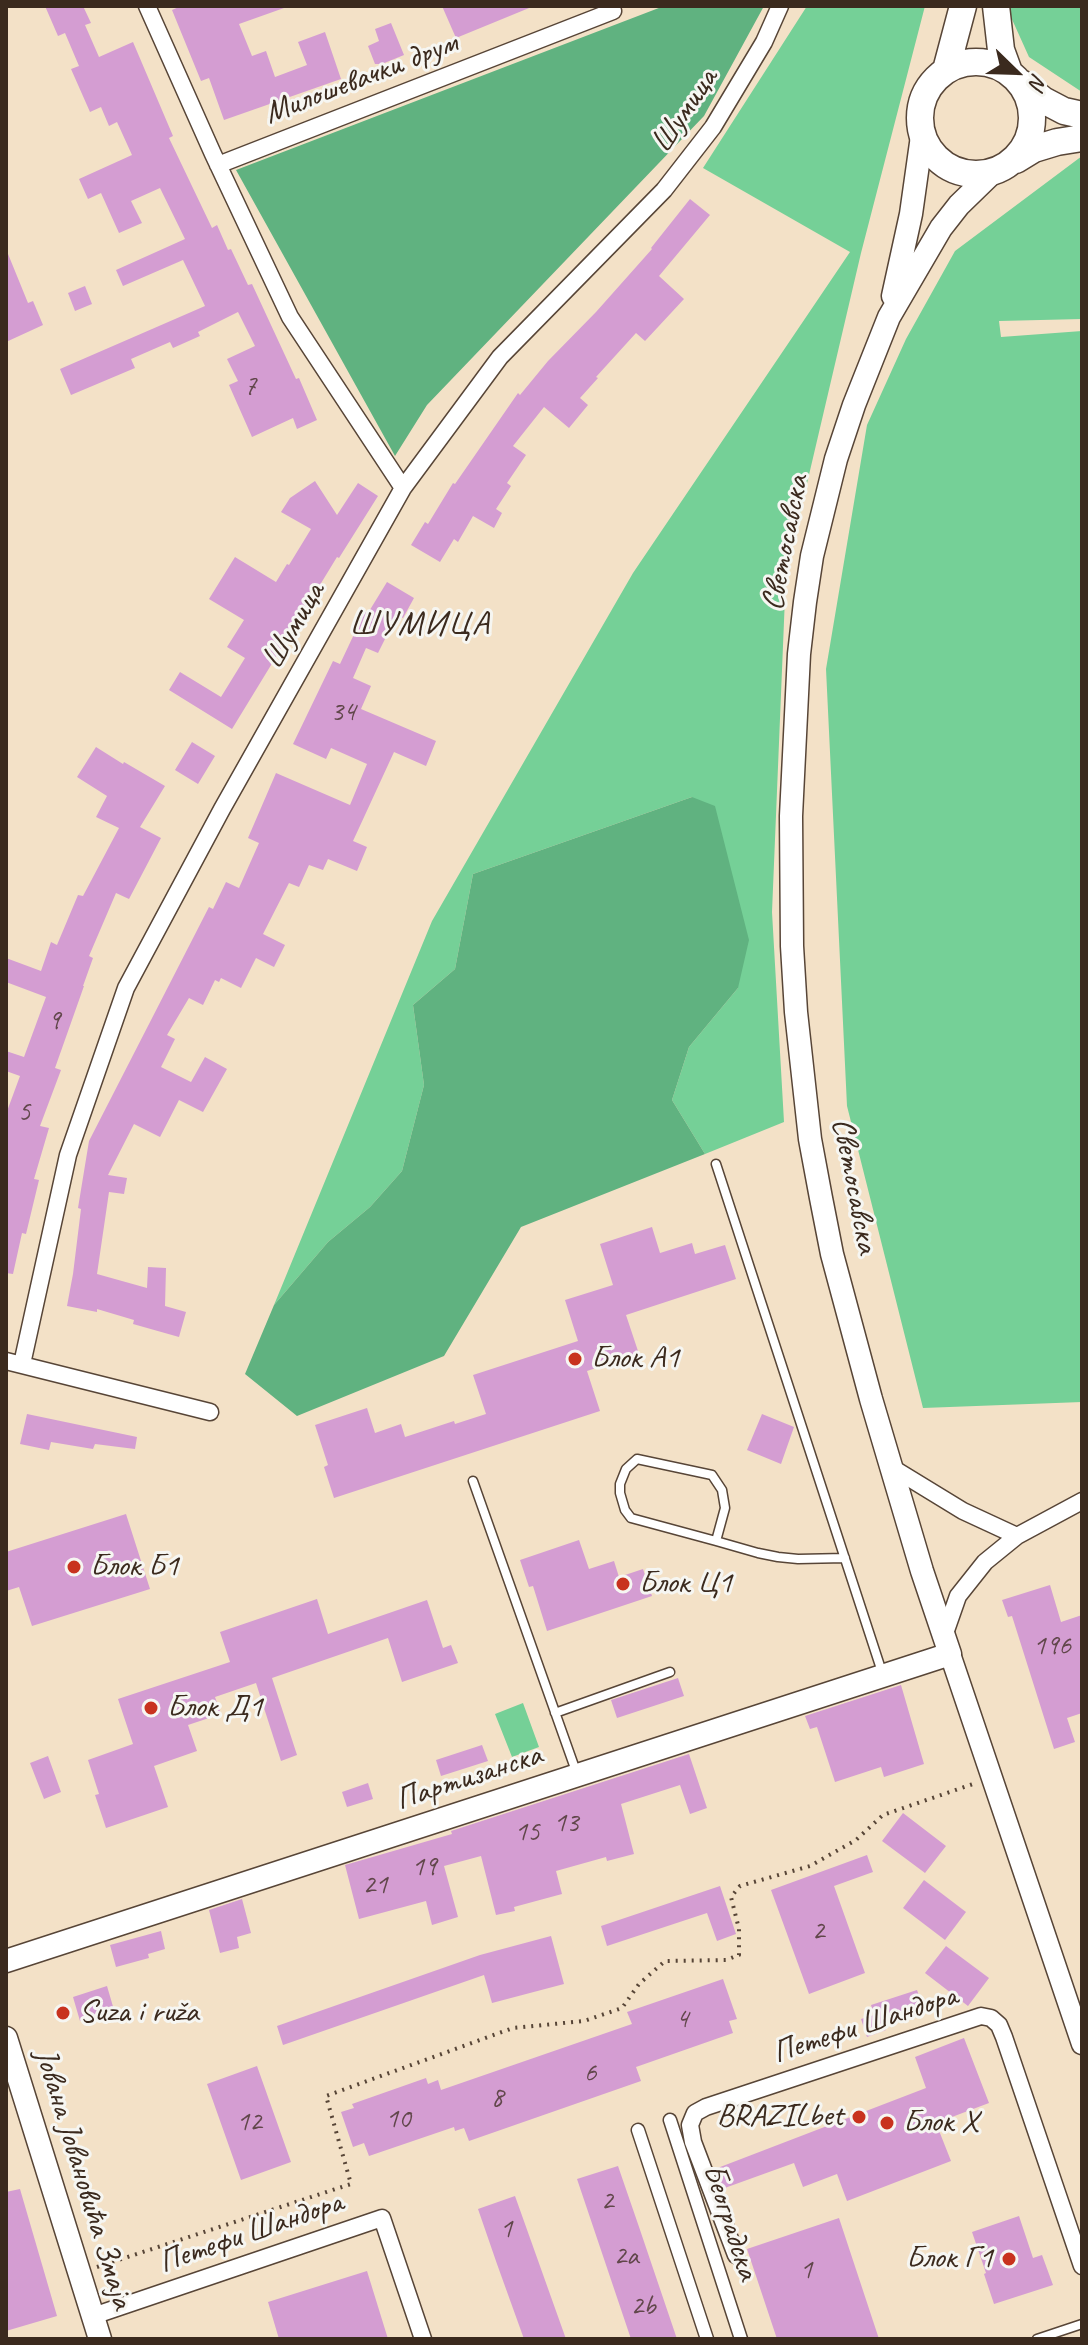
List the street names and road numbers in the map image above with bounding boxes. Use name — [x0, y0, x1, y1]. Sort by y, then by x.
street label: Милошевачки друм — [259, 25, 463, 133]
street label: Шумица — [643, 62, 727, 160]
street label: Светосавска — [754, 472, 818, 614]
street label: Шумица — [254, 576, 334, 676]
street label: Светосавска — [822, 1115, 886, 1257]
street label: Партизанска — [391, 1736, 547, 1820]
street label: Петефи Шандора — [768, 1977, 962, 2073]
street label: Јована Јовановића Змаја — [25, 2044, 141, 2314]
street label: Београдска — [693, 2159, 767, 2285]
street label: Петефи Шандора — [154, 2184, 348, 2282]

